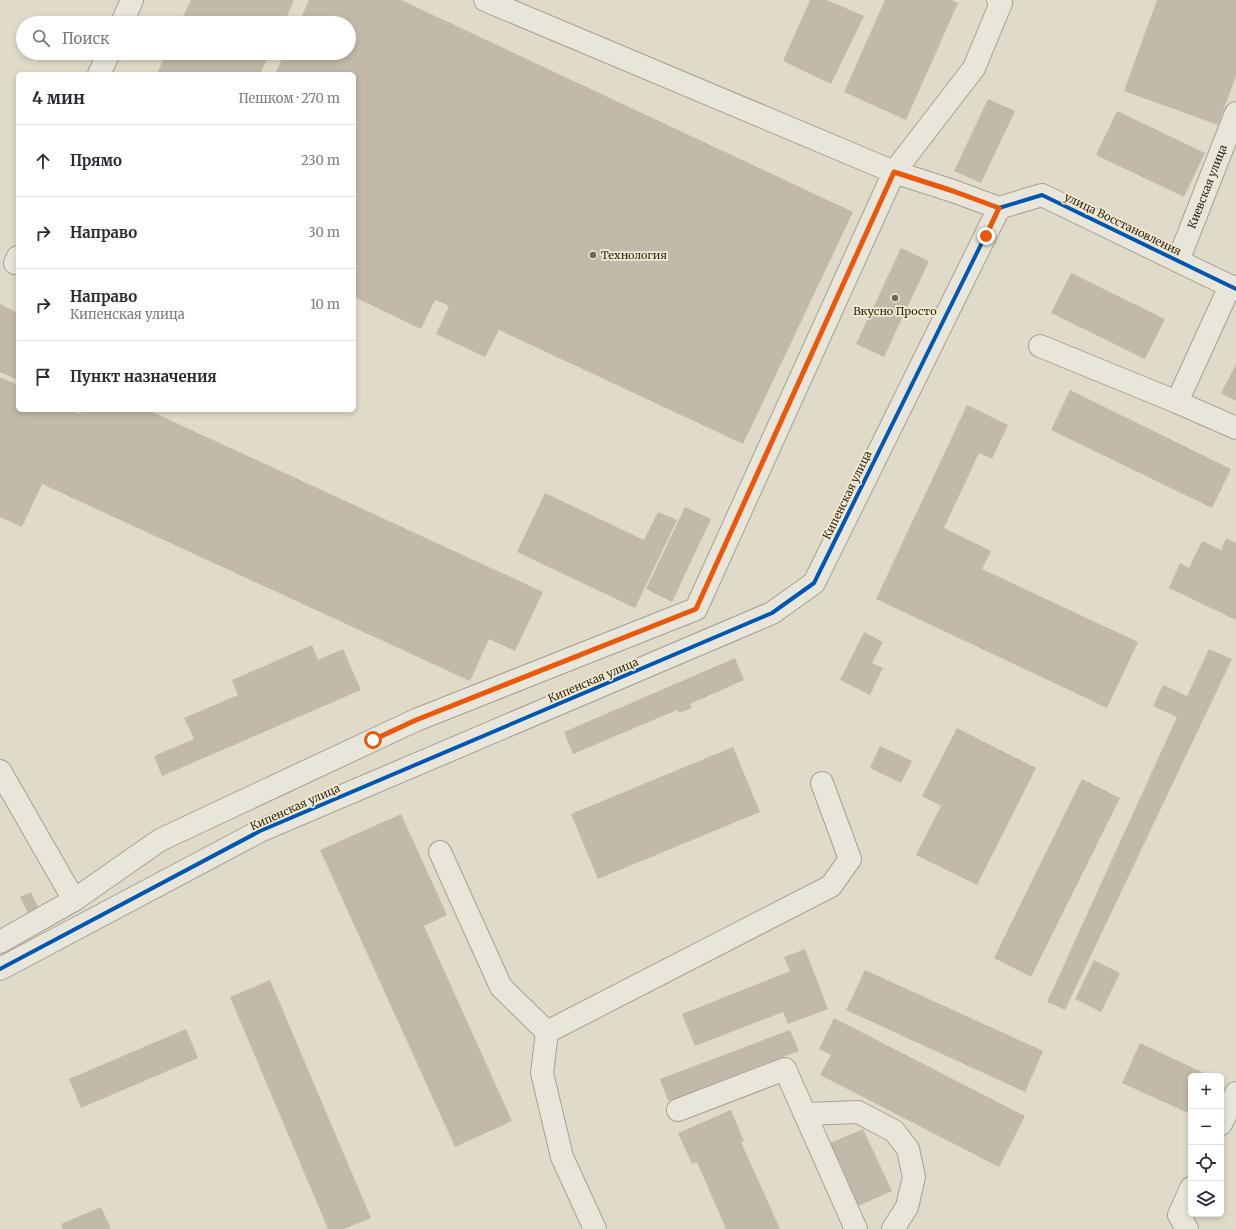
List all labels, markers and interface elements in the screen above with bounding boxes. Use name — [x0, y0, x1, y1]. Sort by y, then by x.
search box — [16, 16, 356, 60]
icon: search — [30, 27, 52, 49]
text: Поиск — [62, 29, 109, 48]
text: 4 мин — [32, 87, 85, 109]
text: Пешком · 270 m — [239, 90, 340, 107]
street label: Киевская улица — [1184, 142, 1230, 231]
icon: ahead — [32, 150, 54, 172]
text: Прямо — [70, 151, 122, 170]
text: 230 m — [301, 152, 340, 169]
street label: улица Восстановления — [1062, 190, 1184, 259]
icon: right — [32, 222, 54, 244]
text: Направо — [70, 223, 137, 242]
text: 30 m — [308, 224, 340, 241]
route end — [977, 227, 995, 245]
place label: Технология — [601, 248, 667, 262]
marker: Технология — [588, 250, 598, 260]
text: Направо — [70, 287, 137, 306]
marker: Вкусно Просто — [890, 293, 900, 303]
icon: right — [32, 294, 54, 316]
text: 10 m — [310, 296, 340, 313]
place label: Вкусно Просто — [853, 304, 937, 318]
text: Кипенская улица — [70, 306, 185, 323]
icon: arrive — [32, 366, 54, 388]
text: Пункт назначения — [70, 367, 217, 386]
street label: Кипенская улица — [819, 448, 875, 542]
street label: Кипенская улица — [546, 655, 641, 705]
route start — [364, 731, 382, 749]
street label: Кипенская улица — [248, 781, 342, 833]
map controls — [1188, 1073, 1224, 1217]
button: + — [1188, 1073, 1224, 1109]
button: − — [1188, 1109, 1224, 1145]
button: locate — [1188, 1145, 1224, 1181]
button: layers — [1188, 1181, 1224, 1217]

